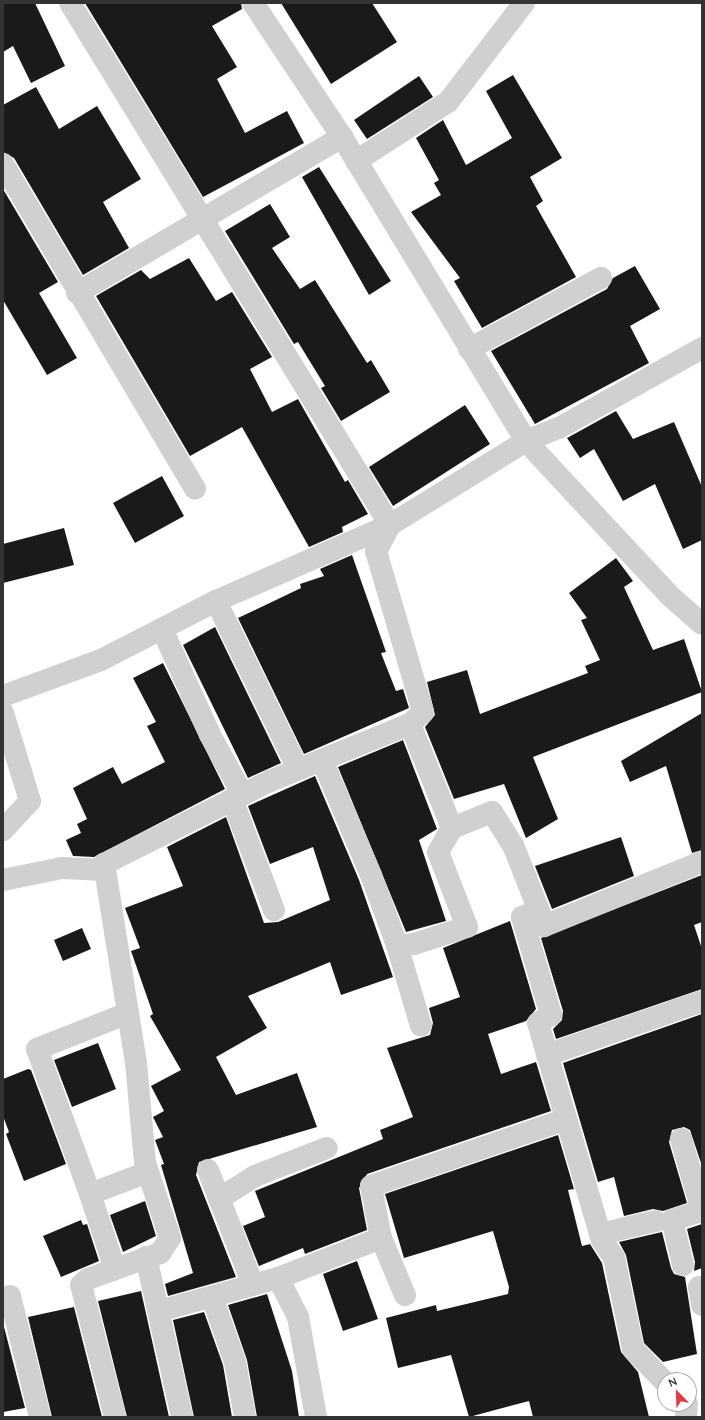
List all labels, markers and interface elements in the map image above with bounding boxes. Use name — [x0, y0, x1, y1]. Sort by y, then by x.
north arrow — [657, 1372, 697, 1412]
text: N — [666, 1374, 679, 1390]

